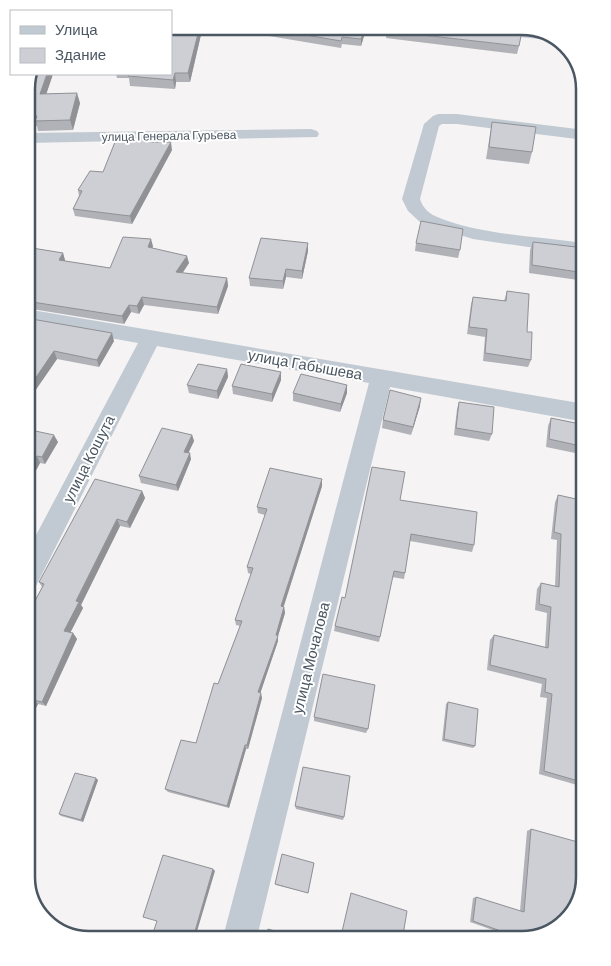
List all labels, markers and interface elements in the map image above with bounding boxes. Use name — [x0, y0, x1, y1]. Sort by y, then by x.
legend — [10, 10, 172, 75]
text: Улица — [55, 20, 98, 38]
text: Здание — [55, 45, 106, 63]
street label: улица Генерала Гурьева — [102, 127, 237, 144]
street label: улица Габышева — [247, 345, 364, 383]
street label: улица Кошута — [58, 411, 118, 505]
street label: улица Мочалова — [287, 599, 333, 715]

